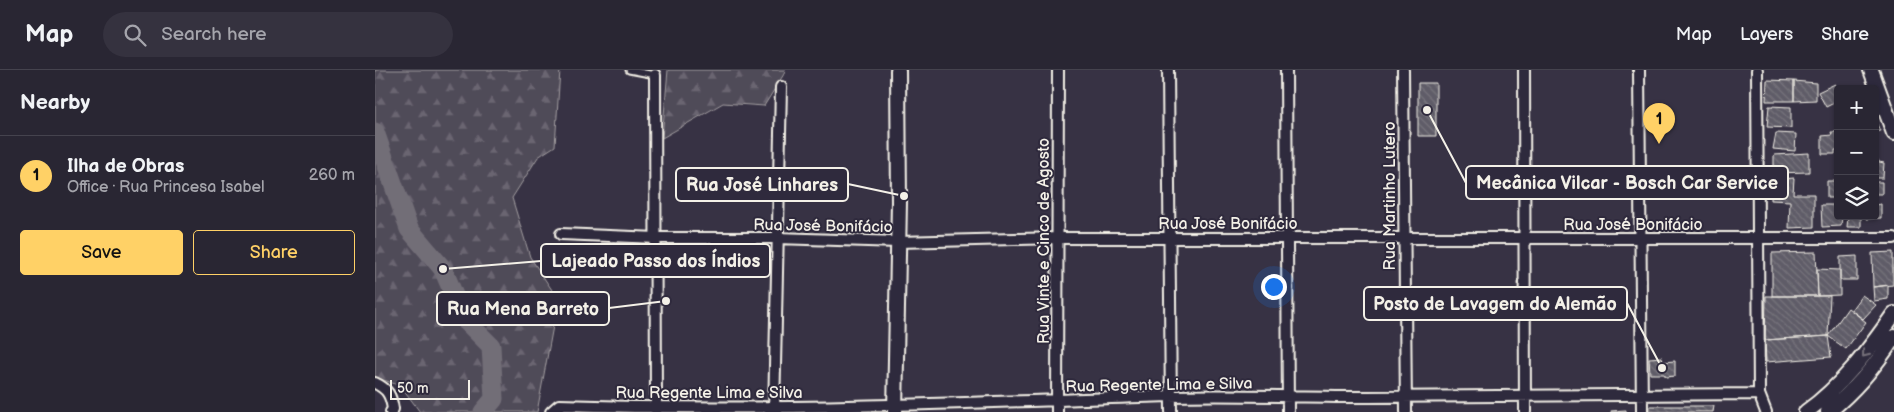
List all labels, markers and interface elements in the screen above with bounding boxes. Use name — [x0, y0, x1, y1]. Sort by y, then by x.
search box — [103, 12, 453, 57]
text: Map — [25, 20, 73, 49]
icon: search — [121, 21, 149, 49]
text: Search here — [161, 23, 267, 46]
text: Map — [1676, 24, 1712, 45]
text: Layers — [1740, 24, 1793, 45]
text: Share — [1821, 24, 1869, 45]
map controls — [1834, 85, 1879, 220]
button: + — [1834, 85, 1879, 130]
text: Nearby — [20, 90, 90, 115]
pin: 1 — [1643, 103, 1675, 144]
street label: Rua Martinho Lutero — [1381, 122, 1400, 271]
button: − — [1834, 130, 1879, 175]
street label: Rua Vinte e Cinco de Agosto — [1035, 138, 1054, 344]
text: Ilha de Obras — [67, 155, 184, 178]
text: 1 — [33, 166, 39, 185]
text: 260 m — [309, 166, 355, 185]
callout: Mecânica Vilcar - Bosch Car Service — [1466, 166, 1788, 199]
callout: Rua José Linhares — [676, 168, 848, 201]
text: Mecânica Vilcar - Bosch Car Service — [1476, 173, 1778, 194]
text: Rua José Linhares — [686, 175, 838, 196]
button: layers — [1834, 175, 1879, 220]
text: Office · Rua Princesa Isabel — [67, 178, 265, 197]
street label: Rua José Bonifácio — [1158, 215, 1298, 234]
street label: Rua José Bonifácio — [753, 216, 893, 237]
street label: Rua José Bonifácio — [1563, 216, 1703, 235]
button: Save — [20, 230, 183, 275]
button: Share — [193, 230, 355, 275]
callout: Lajeado Passo dos Índios — [541, 244, 770, 277]
text: Lajeado Passo dos Índios — [552, 248, 761, 272]
your location — [1261, 274, 1287, 300]
callout: Posto de Lavagem do Alemão — [1364, 287, 1627, 320]
callout: Rua Mena Barreto — [437, 292, 609, 325]
text: Posto de Lavagem do Alemão — [1373, 294, 1617, 315]
text: Rua Mena Barreto — [447, 299, 599, 320]
one-way arrow — [1862, 348, 1871, 357]
street label: Rua Regente Lima e Silva — [1065, 374, 1253, 397]
scale bar — [390, 377, 470, 400]
text: 50 m — [397, 380, 429, 397]
street label: Rua Regente Lima e Silva — [615, 384, 803, 403]

